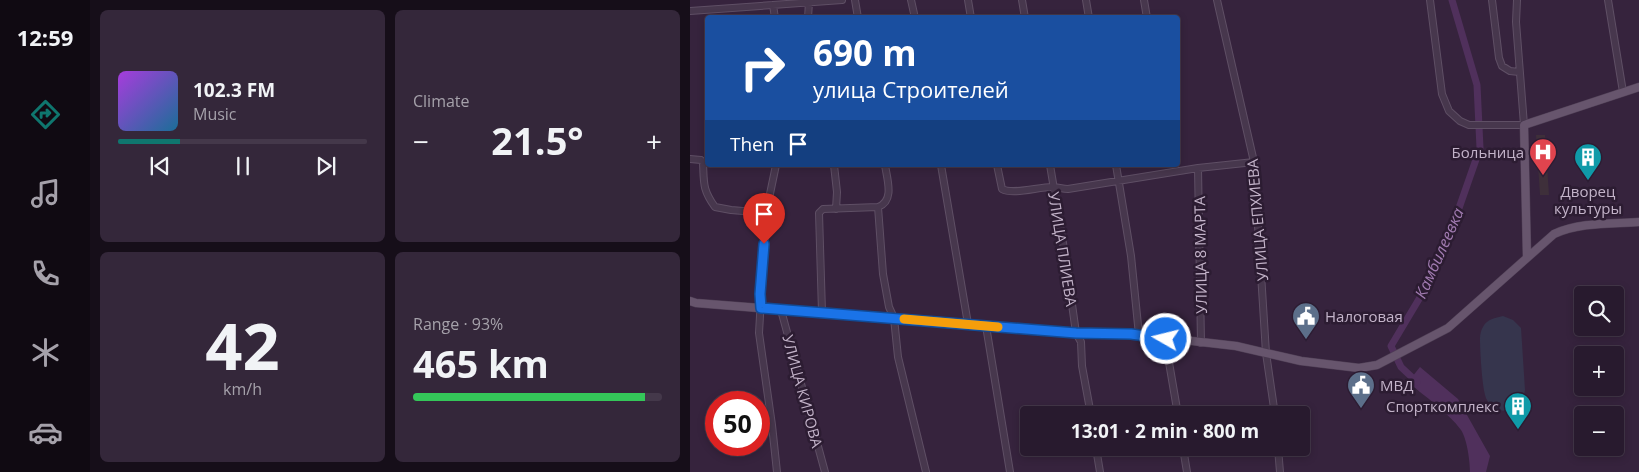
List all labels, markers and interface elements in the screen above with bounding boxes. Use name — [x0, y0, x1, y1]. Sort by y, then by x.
text: 12:59 — [17, 22, 73, 52]
text: 690 m — [813, 29, 917, 76]
icon: right — [730, 35, 795, 100]
text: улица Строителей — [813, 74, 1009, 104]
text: 102.3 FM — [193, 77, 275, 103]
text: Climate — [413, 90, 470, 112]
icon: directions — [28, 97, 63, 132]
text: Music — [193, 103, 237, 125]
text: 21.5° — [491, 114, 584, 166]
text: − — [413, 122, 429, 160]
text: + — [646, 122, 662, 160]
icon: arrive — [784, 130, 812, 158]
text: Then — [730, 131, 774, 157]
hospital icon: Больница — [1528, 137, 1558, 176]
place label: Больница — [1452, 142, 1524, 162]
building icon: Дворец культуры — [1573, 142, 1603, 181]
icon: previous — [146, 152, 174, 180]
icon: pause — [229, 152, 257, 180]
icon: next — [312, 152, 340, 180]
street label: УЛИЦА ЕПХИЕВА — [1242, 158, 1272, 282]
icon: music — [28, 176, 63, 211]
place label: Дворец культуры — [1554, 181, 1622, 218]
street label: УЛИЦА ПЛИЕВА — [1044, 190, 1082, 308]
pin — [743, 193, 785, 244]
street label: УЛИЦА 8 МАРТА — [1189, 195, 1211, 314]
icon: arrive — [750, 200, 778, 228]
water label: Камбилеевка — [1409, 204, 1469, 302]
icon: phone — [28, 256, 63, 291]
map controls — [1574, 286, 1624, 456]
button: search — [1574, 286, 1624, 336]
text: 42 — [205, 301, 280, 389]
public building icon: Налоговая — [1291, 301, 1321, 340]
place label: Налоговая — [1325, 306, 1403, 326]
position arrow — [1139, 312, 1191, 364]
text: Range · 93% — [413, 313, 503, 335]
street label: УЛИЦА КИРОВА — [778, 332, 828, 450]
icon: climate — [28, 335, 63, 370]
text: 465 km — [413, 337, 549, 389]
button: + — [1574, 346, 1624, 396]
public building icon: МВД — [1346, 370, 1376, 409]
place label: МВД — [1380, 375, 1413, 395]
text: km/h — [223, 378, 262, 400]
speed limit sign: 50 — [705, 391, 770, 456]
building icon: Спорткомплекс — [1503, 391, 1533, 430]
place label: Спорткомплекс — [1386, 396, 1499, 416]
button: − — [1574, 406, 1624, 456]
icon: car — [28, 415, 63, 450]
text: 13:01 · 2 min · 800 m — [1071, 418, 1259, 444]

